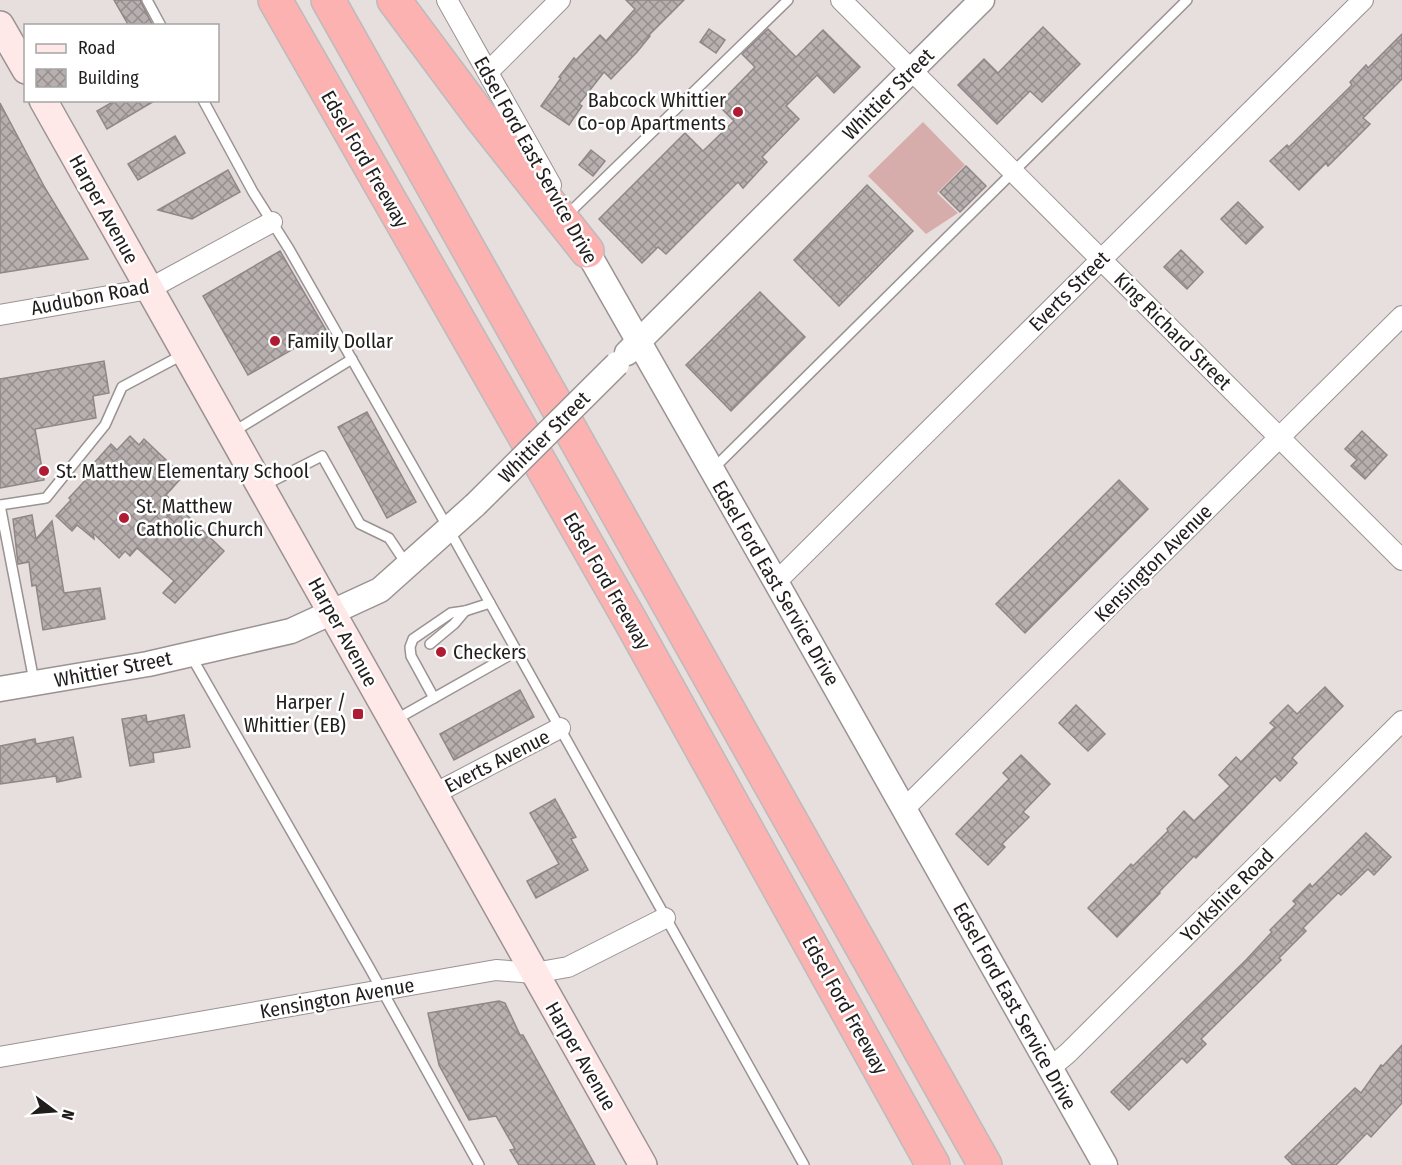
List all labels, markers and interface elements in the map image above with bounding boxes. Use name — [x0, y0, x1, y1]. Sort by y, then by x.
legend — [24, 24, 219, 102]
text: Road — [78, 37, 115, 59]
street label: Whittier Street — [837, 43, 939, 145]
street label: Edsel Ford East Service Drive — [469, 52, 603, 268]
text: Building — [78, 67, 139, 89]
street label: Edsel Ford Freeway — [316, 86, 414, 232]
place label: Babcock Whittier Co-op Apartments — [577, 88, 726, 135]
marker: Babcock Whittier Co-op Apartments — [731, 105, 745, 119]
street label: Harper Avenue — [64, 150, 144, 268]
street label: Everts Street — [1024, 246, 1114, 336]
street label: King Richard Street — [1109, 267, 1237, 395]
street label: Audubon Road — [29, 274, 151, 320]
place label: Family Dollar — [287, 329, 393, 353]
marker: Family Dollar — [268, 334, 282, 348]
street label: Whittier Street — [493, 386, 595, 488]
place label: St. Matthew Elementary School — [56, 459, 309, 483]
marker: St. Matthew Elementary School — [37, 464, 51, 478]
street label: Edsel Ford East Service Drive — [707, 476, 845, 690]
place label: St. Matthew Catholic Church — [136, 494, 263, 541]
street label: Kensington Avenue — [1089, 499, 1217, 627]
street label: Edsel Ford Freeway — [558, 508, 656, 654]
marker: St. Matthew Catholic Church — [117, 511, 131, 525]
street label: Harper Avenue — [303, 573, 383, 691]
place label: Checkers — [453, 640, 526, 664]
marker: Checkers — [434, 645, 448, 659]
street label: Whittier Street — [52, 646, 174, 692]
place label: Harper / Whittier (EB) — [244, 690, 346, 737]
marker: Harper / Whittier (EB) — [351, 707, 365, 721]
street label: Everts Avenue — [441, 724, 553, 798]
street label: Yorkshire Road — [1175, 843, 1279, 947]
street label: Edsel Ford East Service Drive — [948, 898, 1082, 1114]
street label: Edsel Ford Freeway — [797, 932, 893, 1078]
street label: Kensington Avenue — [258, 973, 416, 1023]
street label: Harper Avenue — [540, 998, 622, 1114]
north arrow — [24, 1081, 84, 1141]
text: N — [57, 1108, 78, 1122]

